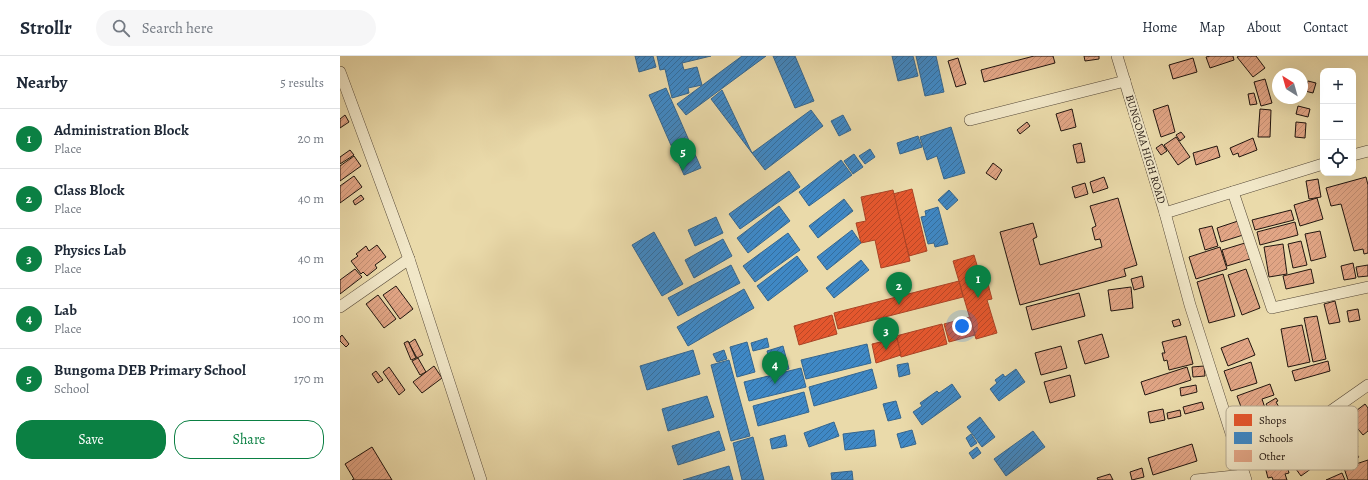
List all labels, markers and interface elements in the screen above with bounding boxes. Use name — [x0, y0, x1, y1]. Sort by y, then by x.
search box — [96, 10, 376, 46]
text: Strollr — [20, 15, 72, 41]
icon: search — [110, 17, 132, 39]
text: Search here — [142, 18, 213, 38]
text: Home — [1142, 18, 1177, 37]
text: Map — [1199, 18, 1225, 37]
text: About — [1247, 18, 1281, 37]
text: Contact — [1303, 18, 1348, 37]
north arrow — [1272, 68, 1308, 104]
map controls — [1320, 68, 1356, 176]
button: + — [1320, 68, 1356, 104]
text: Nearby — [16, 71, 67, 94]
text: 5 results — [280, 74, 324, 91]
street label: BUNGOMA HIGH ROAD — [1122, 93, 1169, 206]
button: − — [1320, 104, 1356, 140]
text: Administration Block — [54, 120, 189, 140]
text: 1 — [27, 130, 31, 147]
text: 20 m — [298, 130, 324, 147]
pin: 5 — [670, 138, 696, 171]
text: Place — [54, 140, 82, 157]
button: locate — [1320, 140, 1356, 176]
text: Class Block — [54, 180, 125, 200]
text: 2 — [26, 190, 32, 207]
text: 40 m — [298, 190, 324, 207]
text: Place — [54, 200, 82, 217]
text: Physics Lab — [54, 240, 126, 260]
text: 3 — [26, 250, 32, 267]
text: 40 m — [298, 250, 324, 267]
text: Place — [54, 260, 82, 277]
pin: 1 — [965, 265, 991, 298]
pin: 2 — [886, 272, 912, 305]
text: Lab — [54, 300, 77, 320]
text: 4 — [26, 310, 32, 327]
text: 100 m — [292, 310, 324, 327]
your location — [952, 316, 972, 336]
pin: 3 — [873, 317, 899, 350]
text: Place — [54, 320, 82, 337]
pin: 4 — [762, 351, 788, 384]
text: Bungoma DEB Primary School — [54, 360, 246, 380]
text: 5 — [26, 370, 32, 387]
text: 170 m — [294, 370, 324, 387]
text: School — [54, 380, 89, 397]
legend — [1226, 406, 1358, 470]
text: Shops — [1259, 413, 1286, 428]
button: Save — [16, 420, 166, 459]
button: Share — [174, 420, 324, 459]
text: Schools — [1259, 431, 1293, 446]
text: Other — [1259, 449, 1285, 464]

